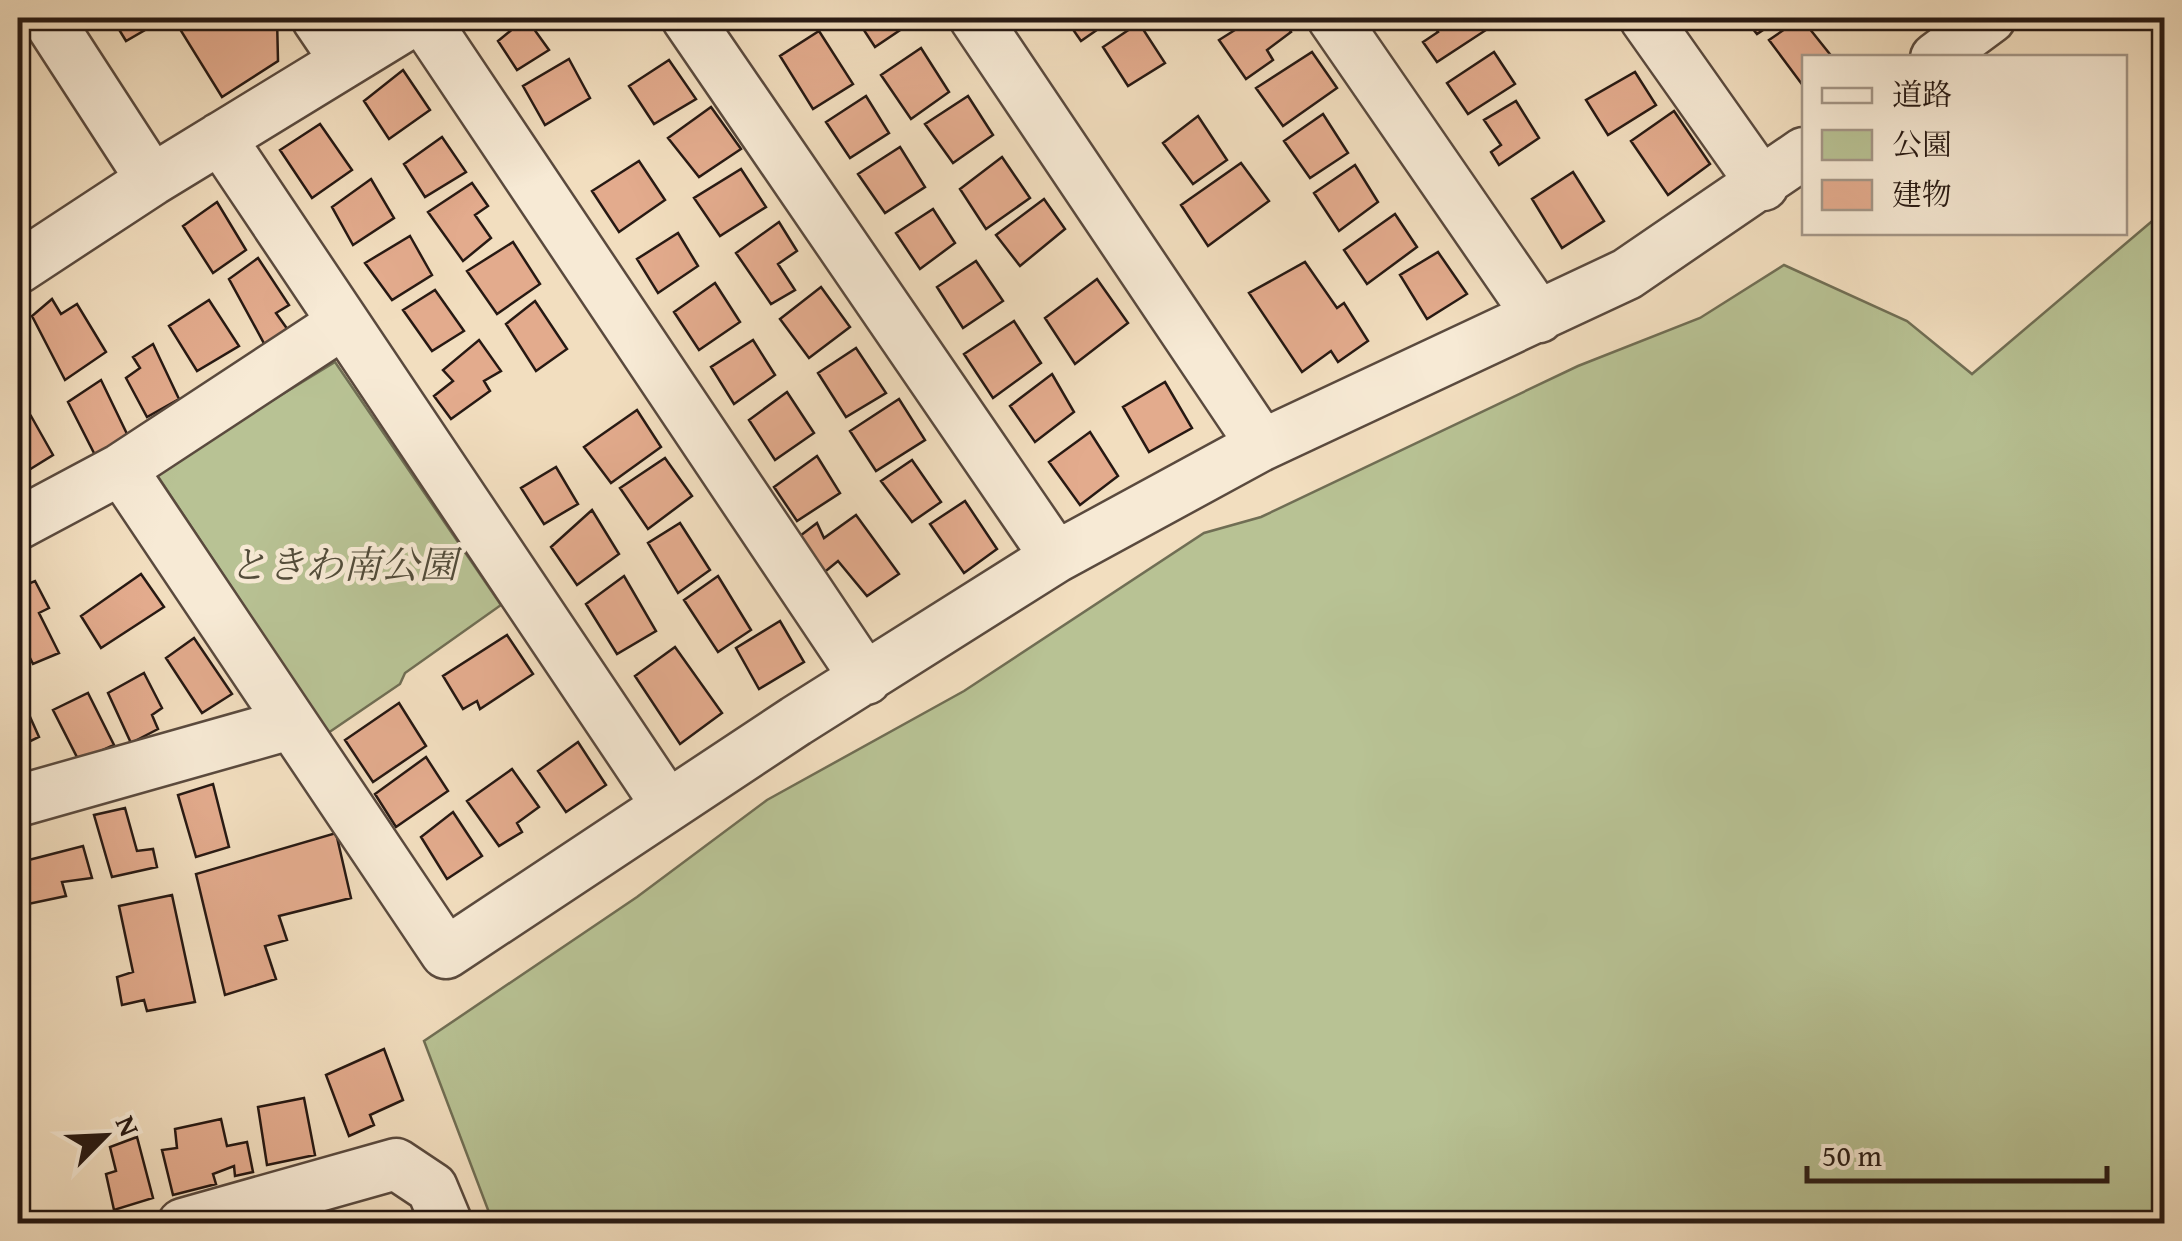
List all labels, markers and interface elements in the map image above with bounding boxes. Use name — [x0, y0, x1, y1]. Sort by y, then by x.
legend — [1802, 55, 2127, 235]
text: 道路 — [1892, 72, 1952, 116]
text: 公園 — [1892, 122, 1952, 166]
text: 建物 — [1892, 172, 1952, 216]
park label: ときわ南公園 — [229, 536, 463, 592]
north arrow — [55, 1086, 155, 1186]
text: N — [106, 1109, 151, 1143]
scale bar — [1807, 1121, 2107, 1183]
text: 50 m — [1822, 1133, 1882, 1177]

